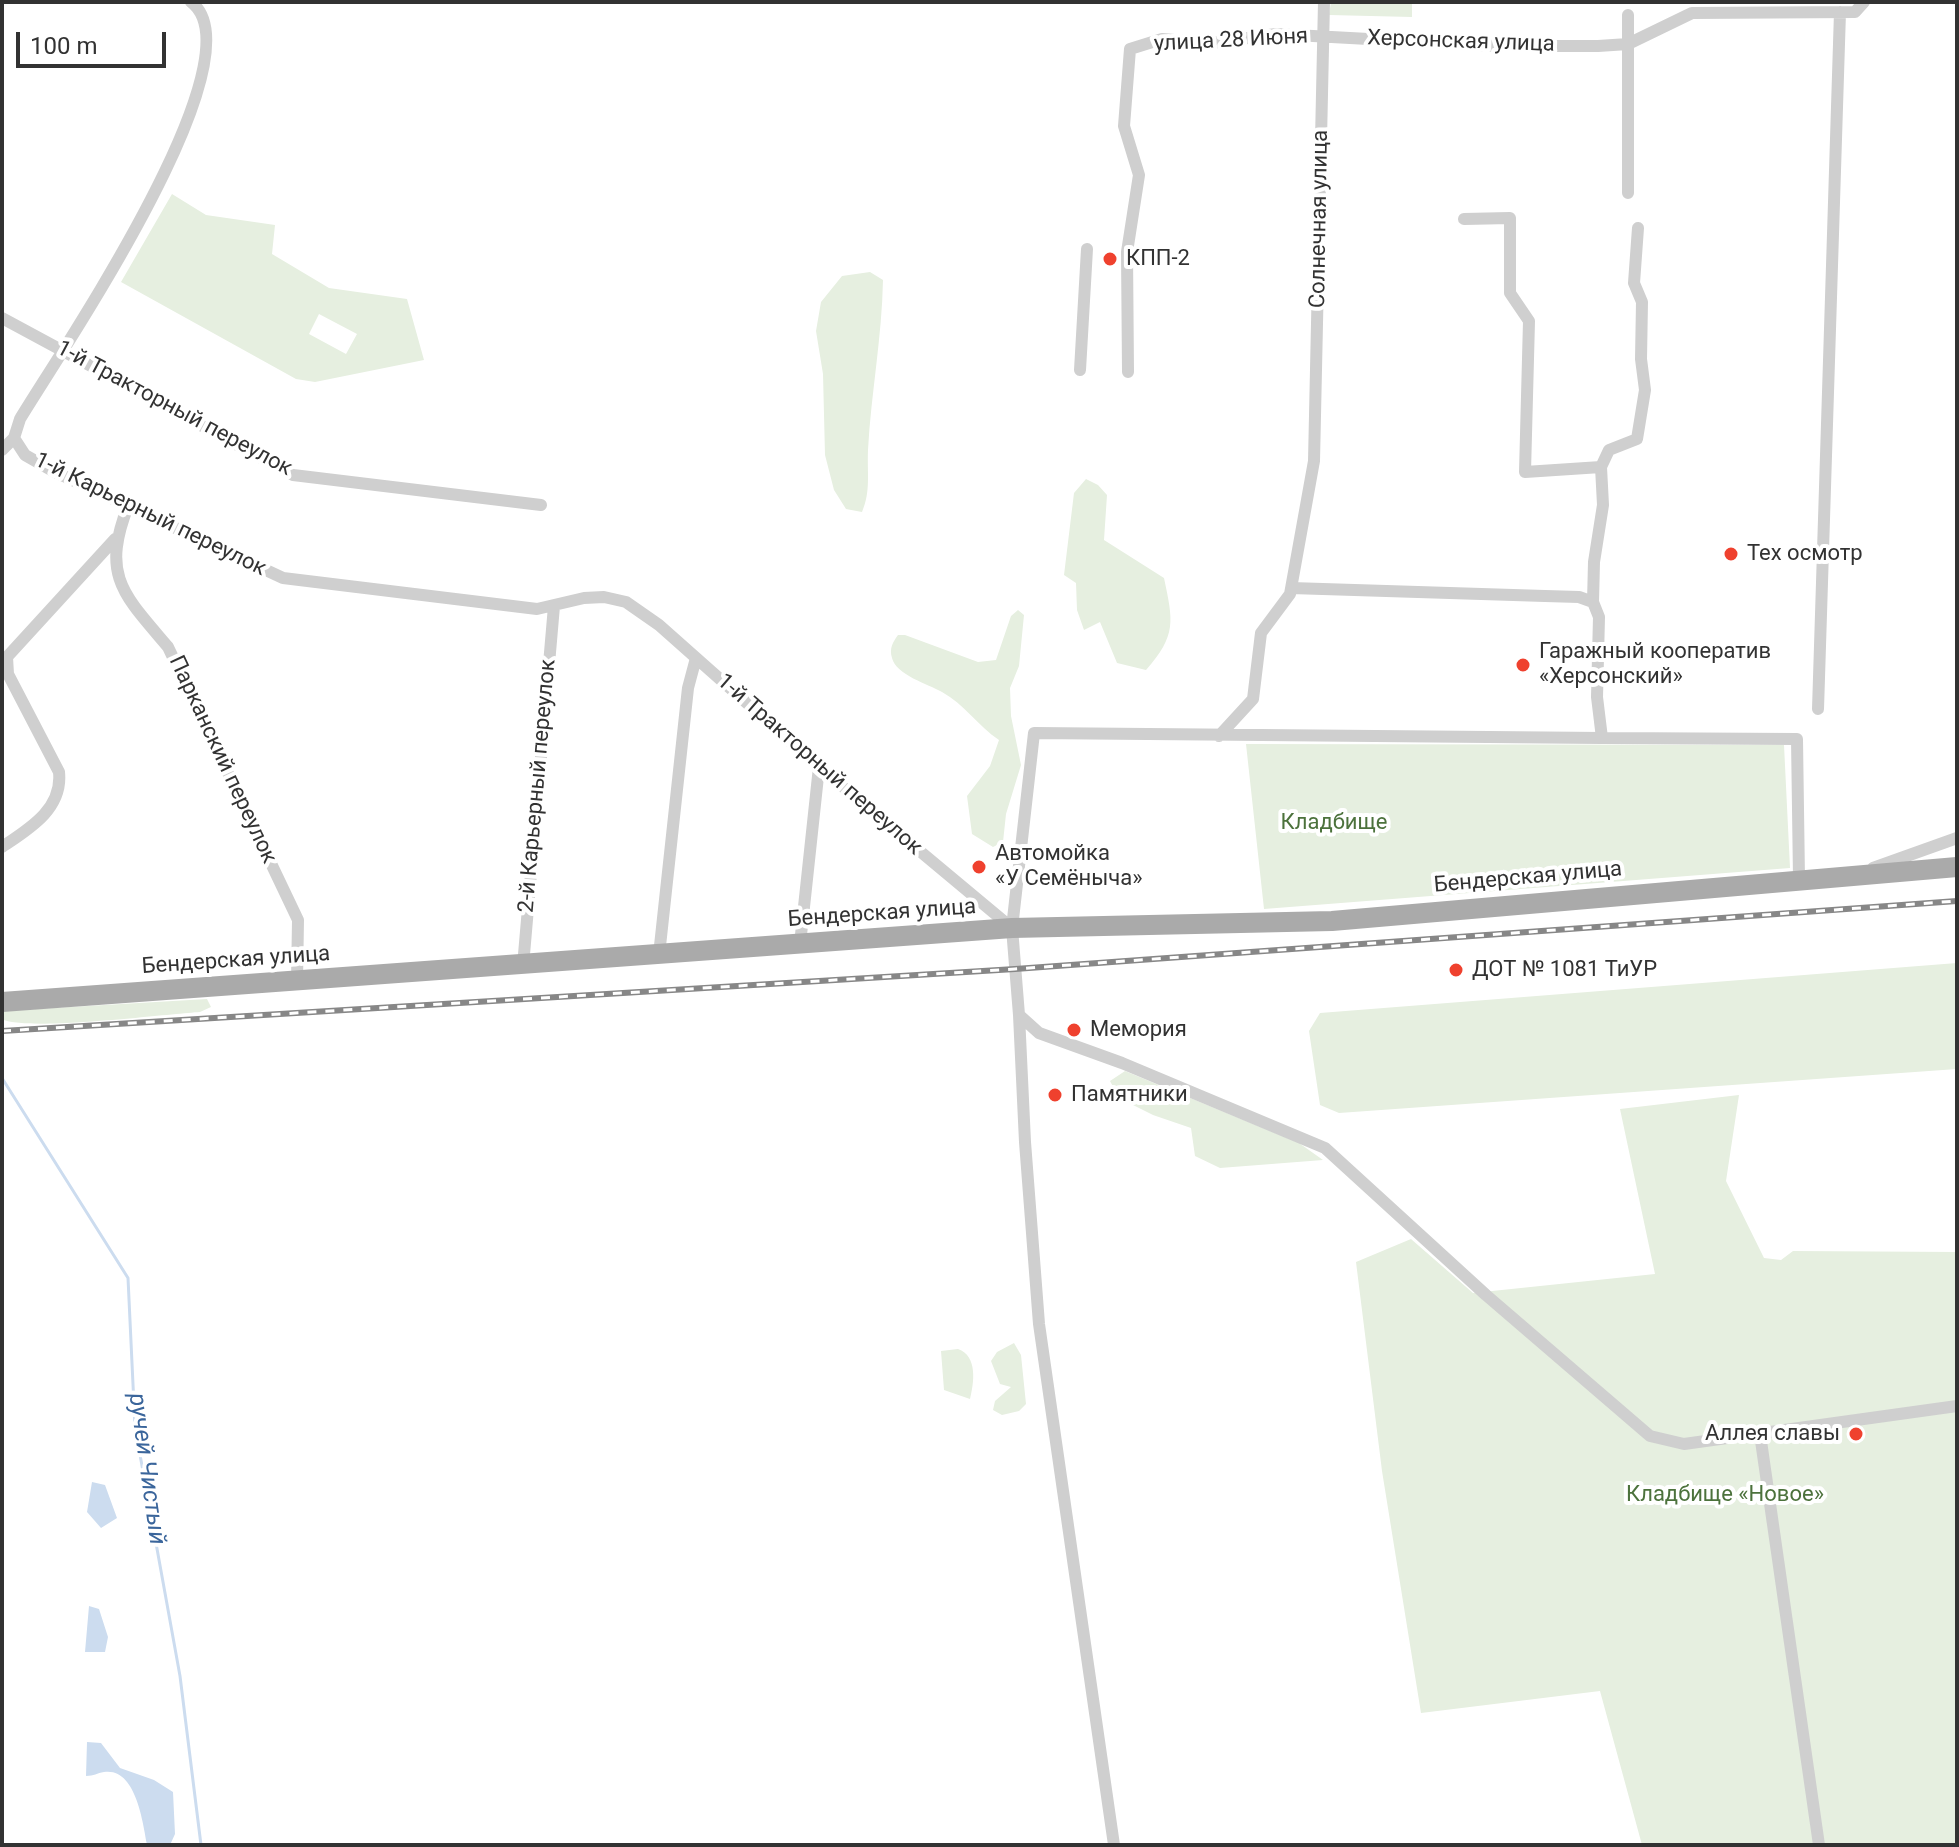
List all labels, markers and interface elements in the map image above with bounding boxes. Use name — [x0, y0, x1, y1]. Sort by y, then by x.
scale bar — [20, 16, 170, 66]
street label: улица 28 Июня — [1153, 24, 1309, 58]
street label: Херсонская улица — [1367, 26, 1555, 58]
text: 100 m — [30, 32, 97, 60]
street label: Солнечная улица — [1305, 130, 1335, 308]
place label: КПП-2 — [1126, 246, 1190, 272]
marker: КПП-2 — [1101, 250, 1119, 268]
street label: 1-й Тракторный переулок — [52, 336, 296, 482]
street label: 1-й Карьерный переулок — [30, 447, 270, 583]
place label: Тех осмотр — [1747, 541, 1863, 567]
marker: Тех осмотр — [1722, 545, 1740, 563]
place label: Гаражный кооператив «Херсонский» — [1539, 639, 1771, 690]
street label: Парканский переулок — [162, 652, 282, 868]
marker: Гаражный кооператив «Херсонский» — [1514, 656, 1532, 674]
street label: 2-й Карьерный переулок — [514, 658, 562, 914]
street label: 1-й Тракторный переулок — [711, 669, 927, 861]
park label: Кладбище — [1281, 810, 1387, 836]
place label: Автомойка «У Семёныча» — [995, 841, 1143, 892]
street label: Бендерская улица — [1433, 857, 1623, 899]
marker: Автомойка «У Семёныча» — [970, 858, 988, 876]
street label: Бендерская улица — [787, 894, 977, 934]
street label: Бендерская улица — [141, 941, 331, 981]
place label: ДОТ № 1081 ТиУР — [1472, 957, 1657, 983]
marker: ДОТ № 1081 ТиУР — [1447, 961, 1465, 979]
place label: Мемория — [1090, 1017, 1187, 1043]
marker: Мемория — [1065, 1021, 1083, 1039]
place label: Памятники — [1071, 1082, 1188, 1108]
marker: Памятники — [1046, 1086, 1064, 1104]
water label: ручей Чистый — [121, 1391, 171, 1547]
place label: Аллея славы — [1705, 1421, 1840, 1447]
marker: Аллея славы — [1847, 1425, 1865, 1443]
park label: Кладбище «Новое» — [1626, 1482, 1824, 1508]

